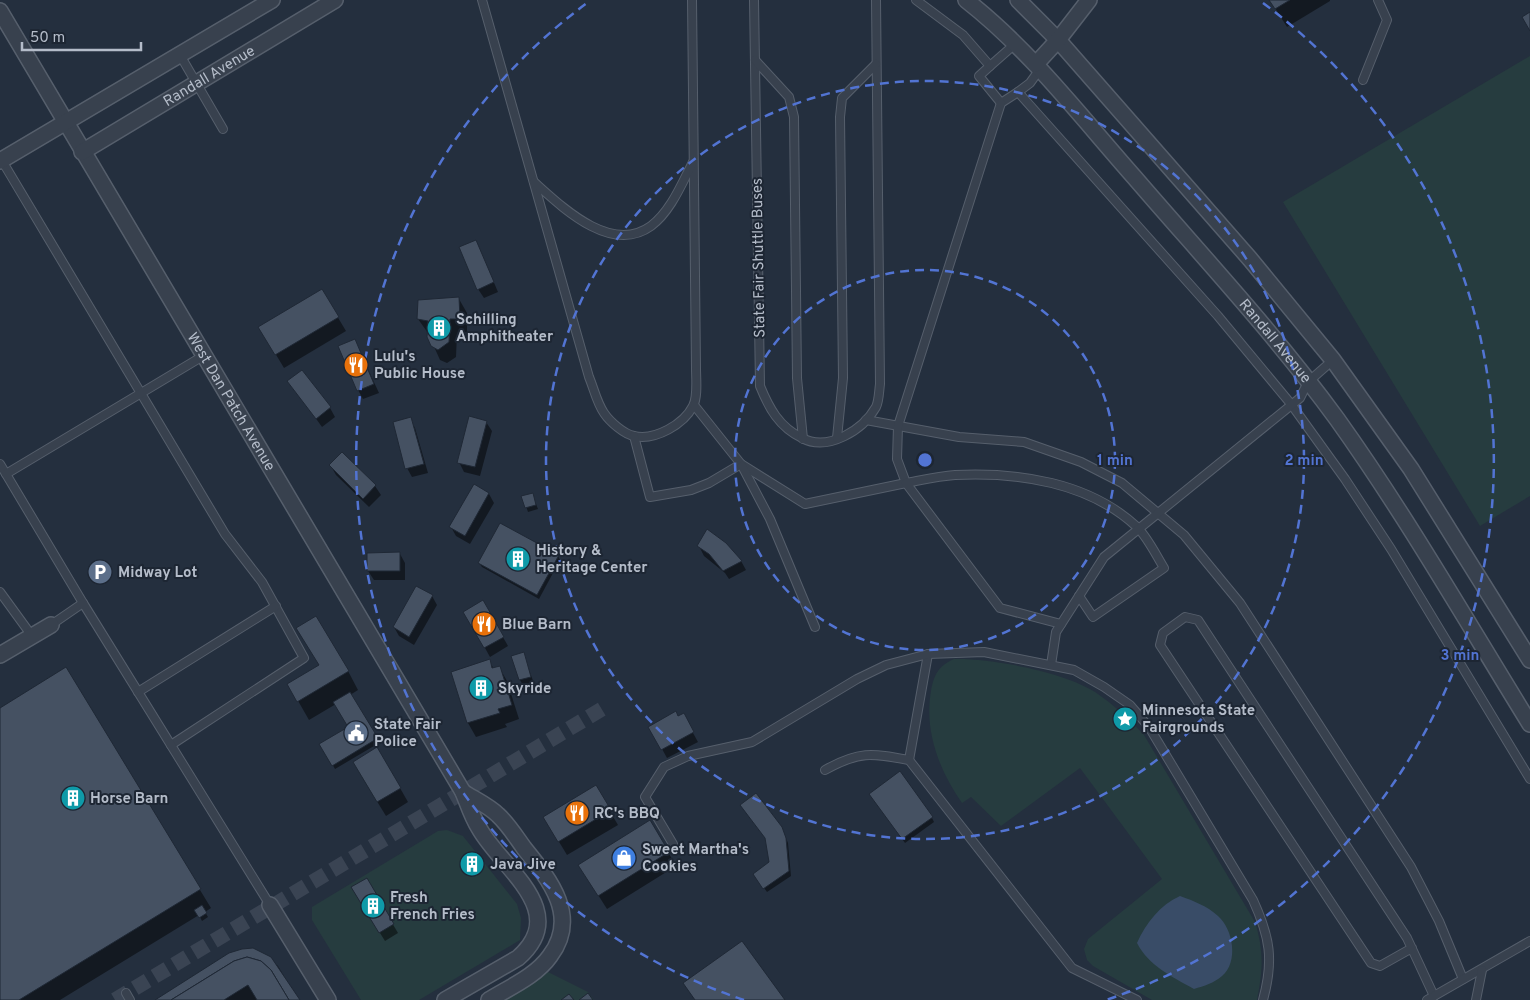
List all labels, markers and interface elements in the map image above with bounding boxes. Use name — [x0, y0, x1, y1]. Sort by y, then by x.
scale bar — [22, 20, 141, 52]
text: 50 m — [30, 29, 65, 48]
street label: Randall Avenue — [160, 42, 259, 112]
street label: State Fair Shuttle Buses — [749, 178, 770, 338]
street label: Randall Avenue — [1234, 296, 1315, 388]
place label: Schilling Amphitheater — [456, 311, 554, 347]
building icon: Schilling Amphitheater — [426, 315, 452, 341]
street label: West Dan Patch Avenue — [182, 330, 279, 475]
place label: Lulu's Public House — [374, 348, 465, 384]
restaurant icon: Lulu's Public House — [343, 352, 369, 378]
centre of rings — [916, 451, 934, 469]
text: 1 min — [1097, 452, 1133, 471]
text: 2 min — [1284, 452, 1324, 471]
place label: History & Heritage Center — [536, 542, 648, 578]
building icon: History & Heritage Center — [505, 546, 531, 572]
parking icon: Midway Lot — [87, 559, 113, 585]
place label: Midway Lot — [118, 564, 197, 583]
restaurant icon: Blue Barn — [471, 611, 497, 637]
place label: Blue Barn — [502, 616, 571, 635]
text: 3 min — [1440, 647, 1480, 666]
building icon: Skyride — [468, 675, 494, 701]
place label: Skyride — [498, 680, 551, 699]
place label: Minnesota State Fairgrounds — [1142, 702, 1255, 738]
place icon: Minnesota State Fairgrounds — [1112, 706, 1138, 732]
place label: State Fair Police — [374, 716, 442, 752]
public building icon: State Fair Police — [343, 720, 369, 746]
building icon: Horse Barn — [60, 785, 86, 811]
place label: Horse Barn — [90, 790, 168, 809]
restaurant icon: RC's BBQ — [564, 800, 590, 826]
place label: RC's BBQ — [594, 805, 660, 824]
place label: Sweet Martha's Cookies — [642, 841, 749, 877]
shop icon: Sweet Martha's Cookies — [611, 845, 637, 871]
building icon: Java Jive — [459, 851, 485, 877]
place label: Java Jive — [490, 856, 556, 875]
place label: Fresh French Fries — [390, 889, 475, 925]
building icon: Fresh French Fries — [360, 893, 386, 919]

